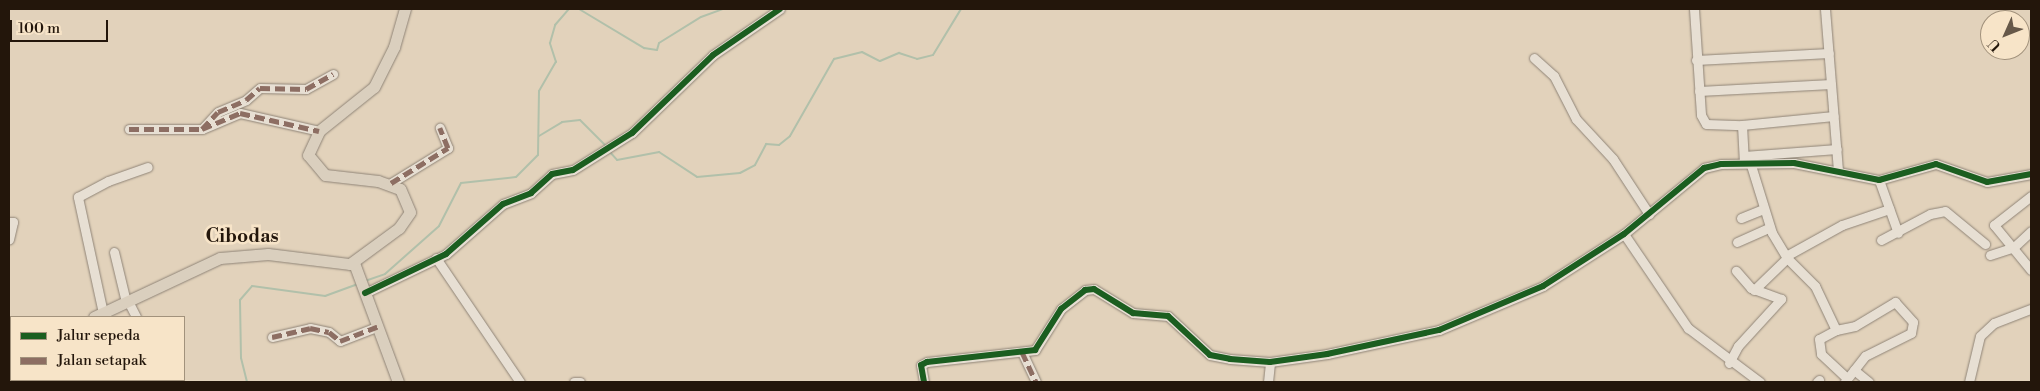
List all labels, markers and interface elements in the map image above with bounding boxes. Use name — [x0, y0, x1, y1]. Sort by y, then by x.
scale bar — [12, 10, 110, 42]
north arrow — [1980, 10, 2030, 60]
text: 100 m — [18, 19, 60, 38]
text: U — [1985, 35, 2005, 55]
district label: Cibodas — [205, 226, 279, 248]
legend — [10, 316, 185, 381]
text: Jalur sepeda — [57, 326, 140, 345]
text: Jalan setapak — [57, 351, 146, 370]

